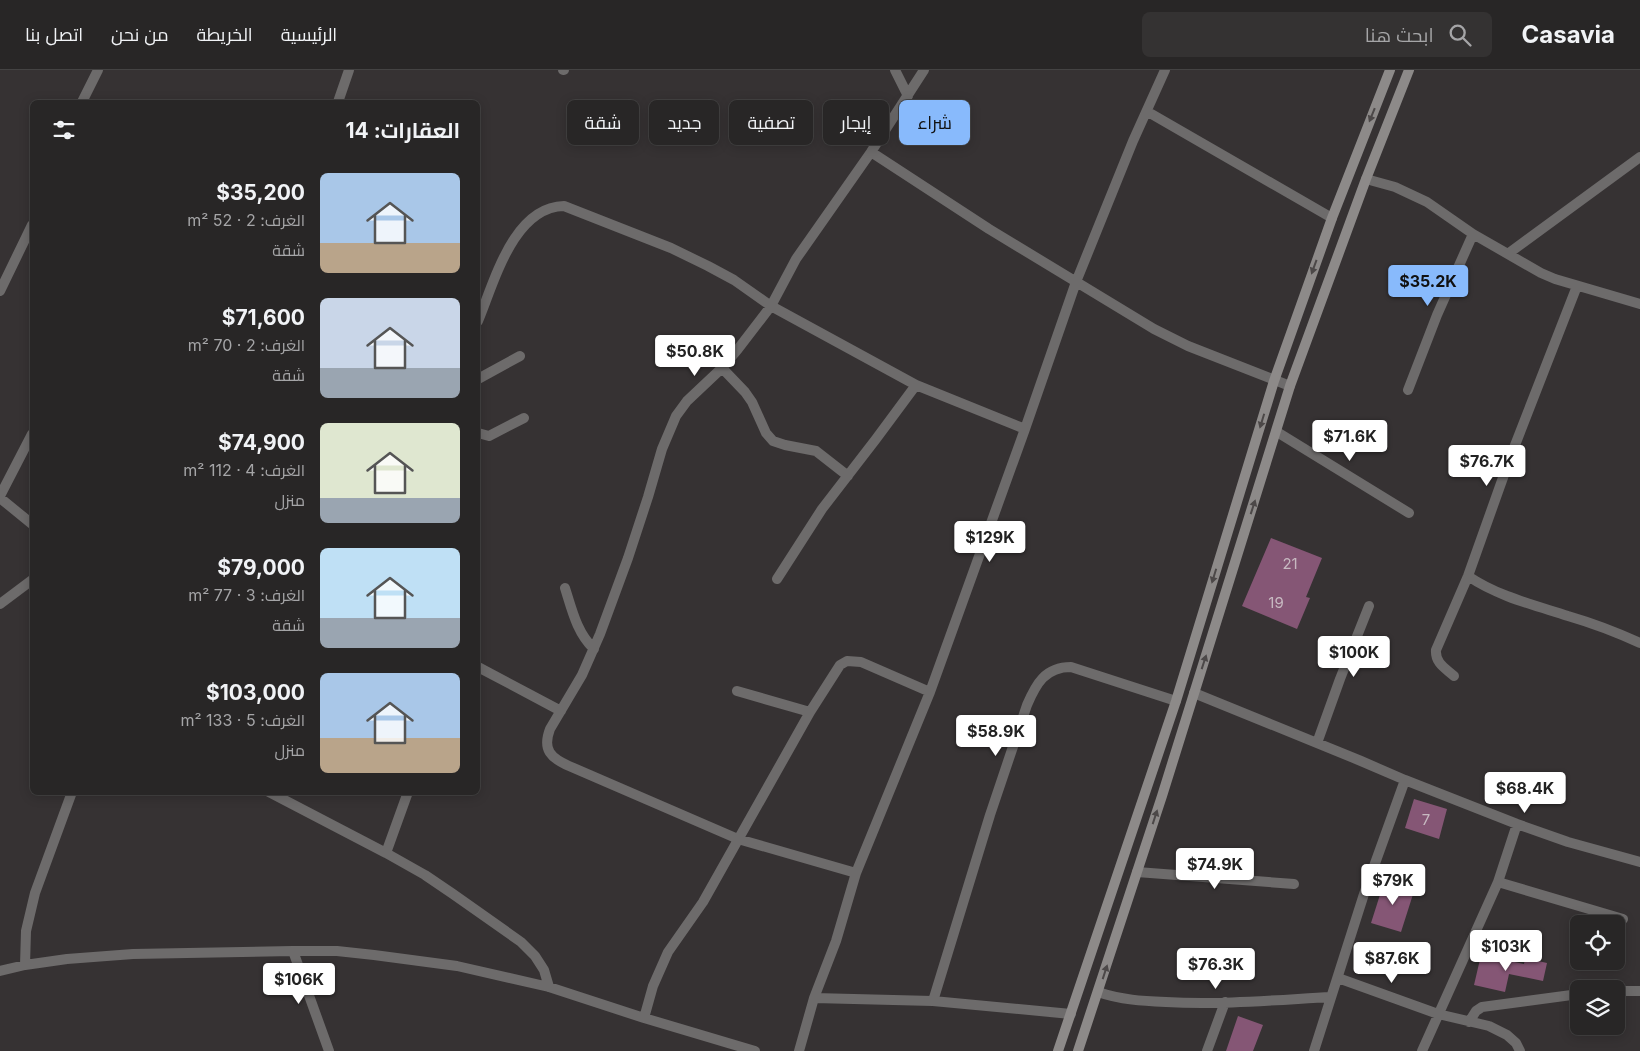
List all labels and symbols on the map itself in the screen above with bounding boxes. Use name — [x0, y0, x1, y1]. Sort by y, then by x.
one-way arrow — [1368, 108, 1376, 122]
one-way arrow — [1310, 260, 1318, 275]
pin: $35.2K — [1387, 264, 1469, 307]
pin: $50.8K — [654, 334, 736, 377]
one-way arrow — [1257, 413, 1265, 428]
pin: $71.6K — [1309, 420, 1391, 462]
pin: $76.7K — [1446, 444, 1528, 487]
one-way arrow — [1250, 500, 1258, 515]
pin: $129K — [955, 520, 1025, 563]
house number: 21 — [1282, 554, 1298, 573]
one-way arrow — [1210, 569, 1218, 584]
house number: 19 — [1268, 593, 1284, 612]
pin: $100K — [1319, 636, 1389, 678]
one-way arrow — [1201, 655, 1208, 670]
pin: $58.9K — [955, 714, 1037, 757]
pin: $68.4K — [1484, 772, 1566, 814]
one-way arrow — [1152, 810, 1160, 825]
house number: 7 — [1422, 810, 1430, 829]
pin: $74.9K — [1174, 848, 1256, 890]
pin: $79K — [1363, 864, 1423, 906]
pin: $103K — [1471, 930, 1541, 972]
pin: $87.6K — [1351, 942, 1433, 984]
pin: $76.3K — [1175, 948, 1257, 990]
pin: $106K — [264, 962, 334, 1005]
one-way arrow — [1101, 964, 1109, 979]

